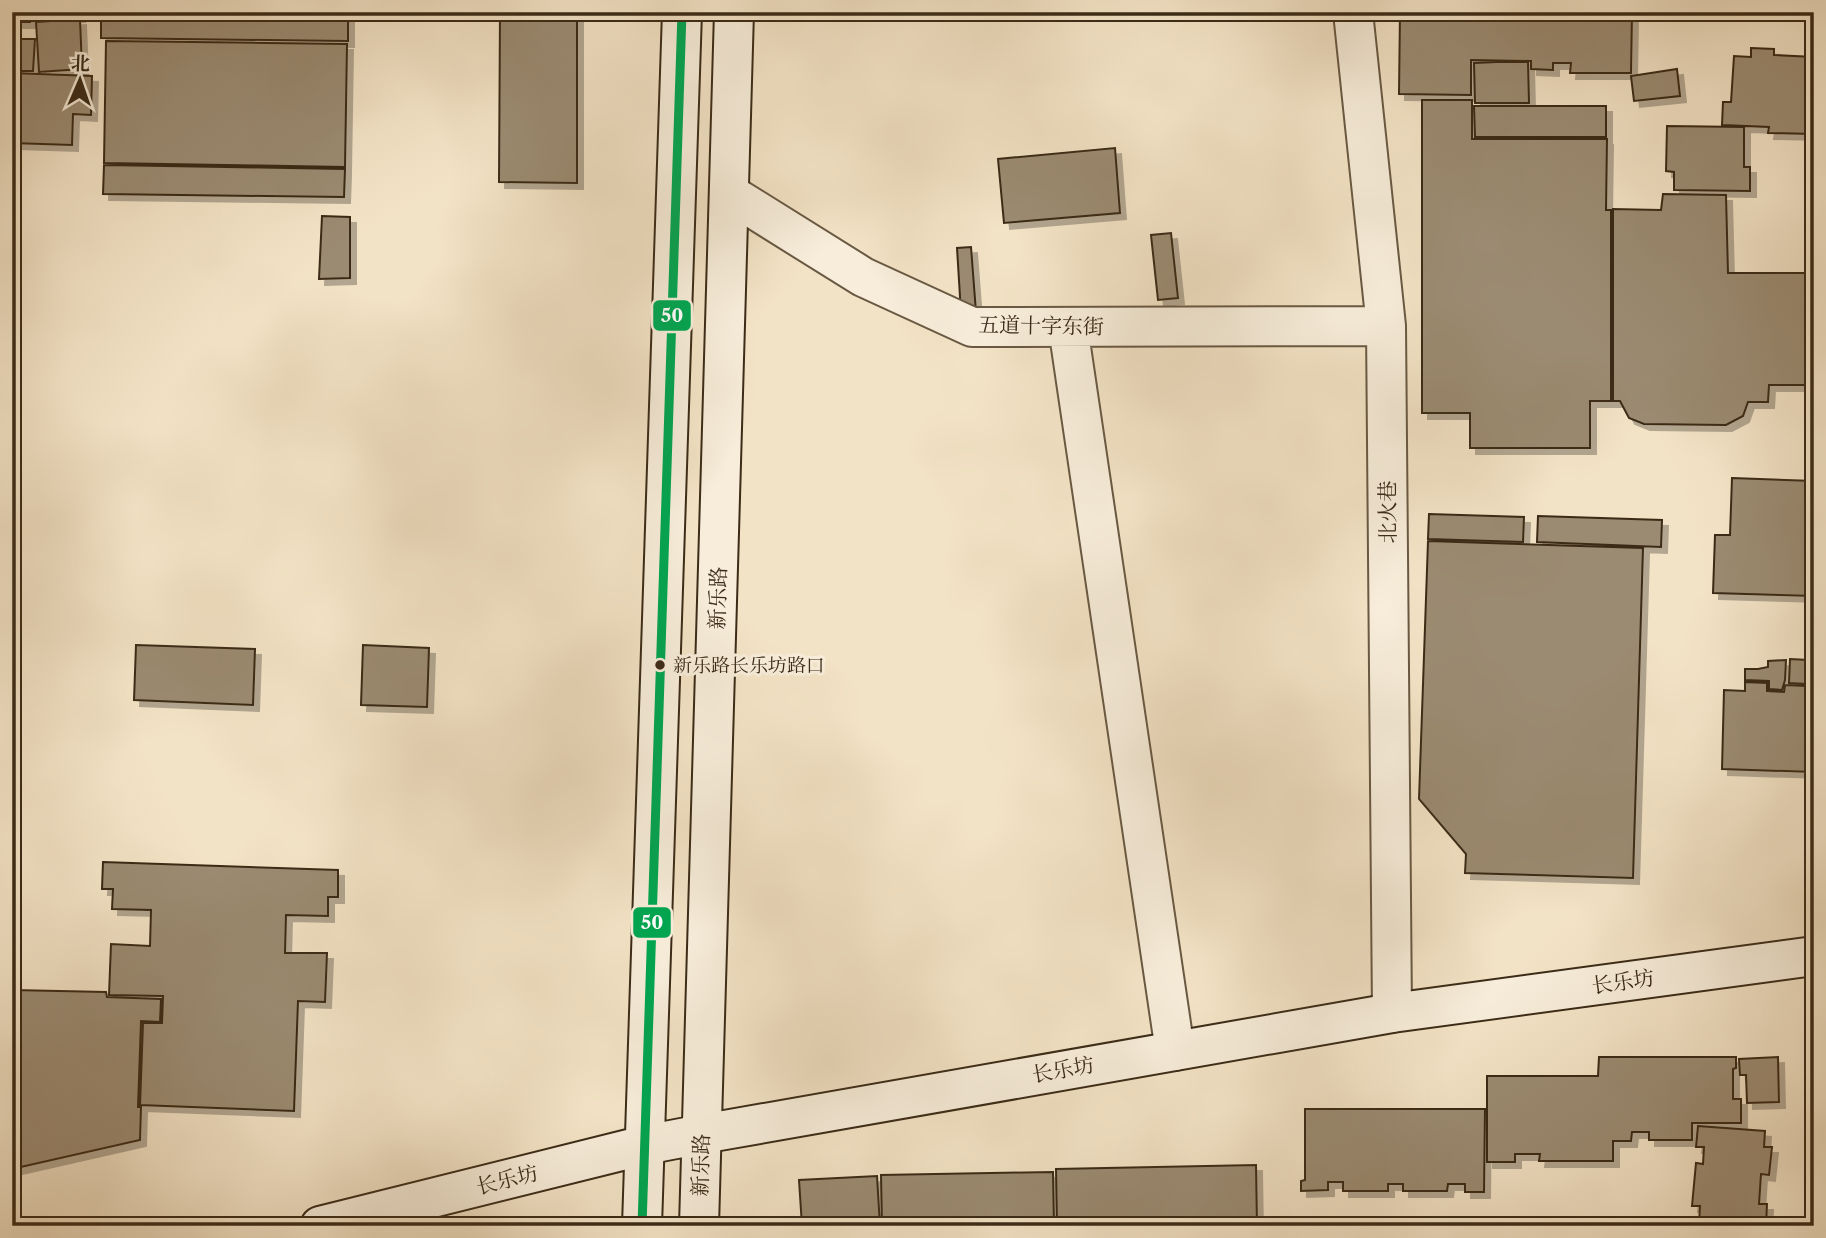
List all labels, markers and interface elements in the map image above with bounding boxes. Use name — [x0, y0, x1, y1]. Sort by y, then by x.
north arrow — [46, 46, 116, 116]
text: 北 — [71, 52, 90, 75]
line badge: 50 — [652, 299, 692, 332]
text: 50 — [661, 304, 683, 327]
street label: 五道十字东街 — [978, 312, 1104, 339]
street label: 北火巷 — [1375, 481, 1400, 544]
street label: 新乐路 — [704, 566, 731, 630]
place label: 新乐路长乐坊路口 — [673, 654, 825, 677]
marker: 新乐路长乐坊路口 — [653, 658, 667, 672]
line badge: 50 — [632, 906, 672, 939]
text: 50 — [641, 911, 663, 934]
street label: 长乐坊 — [1590, 965, 1656, 998]
street label: 长乐坊 — [1030, 1052, 1096, 1087]
street label: 新乐路 — [687, 1133, 714, 1197]
street label: 长乐坊 — [473, 1160, 540, 1199]

